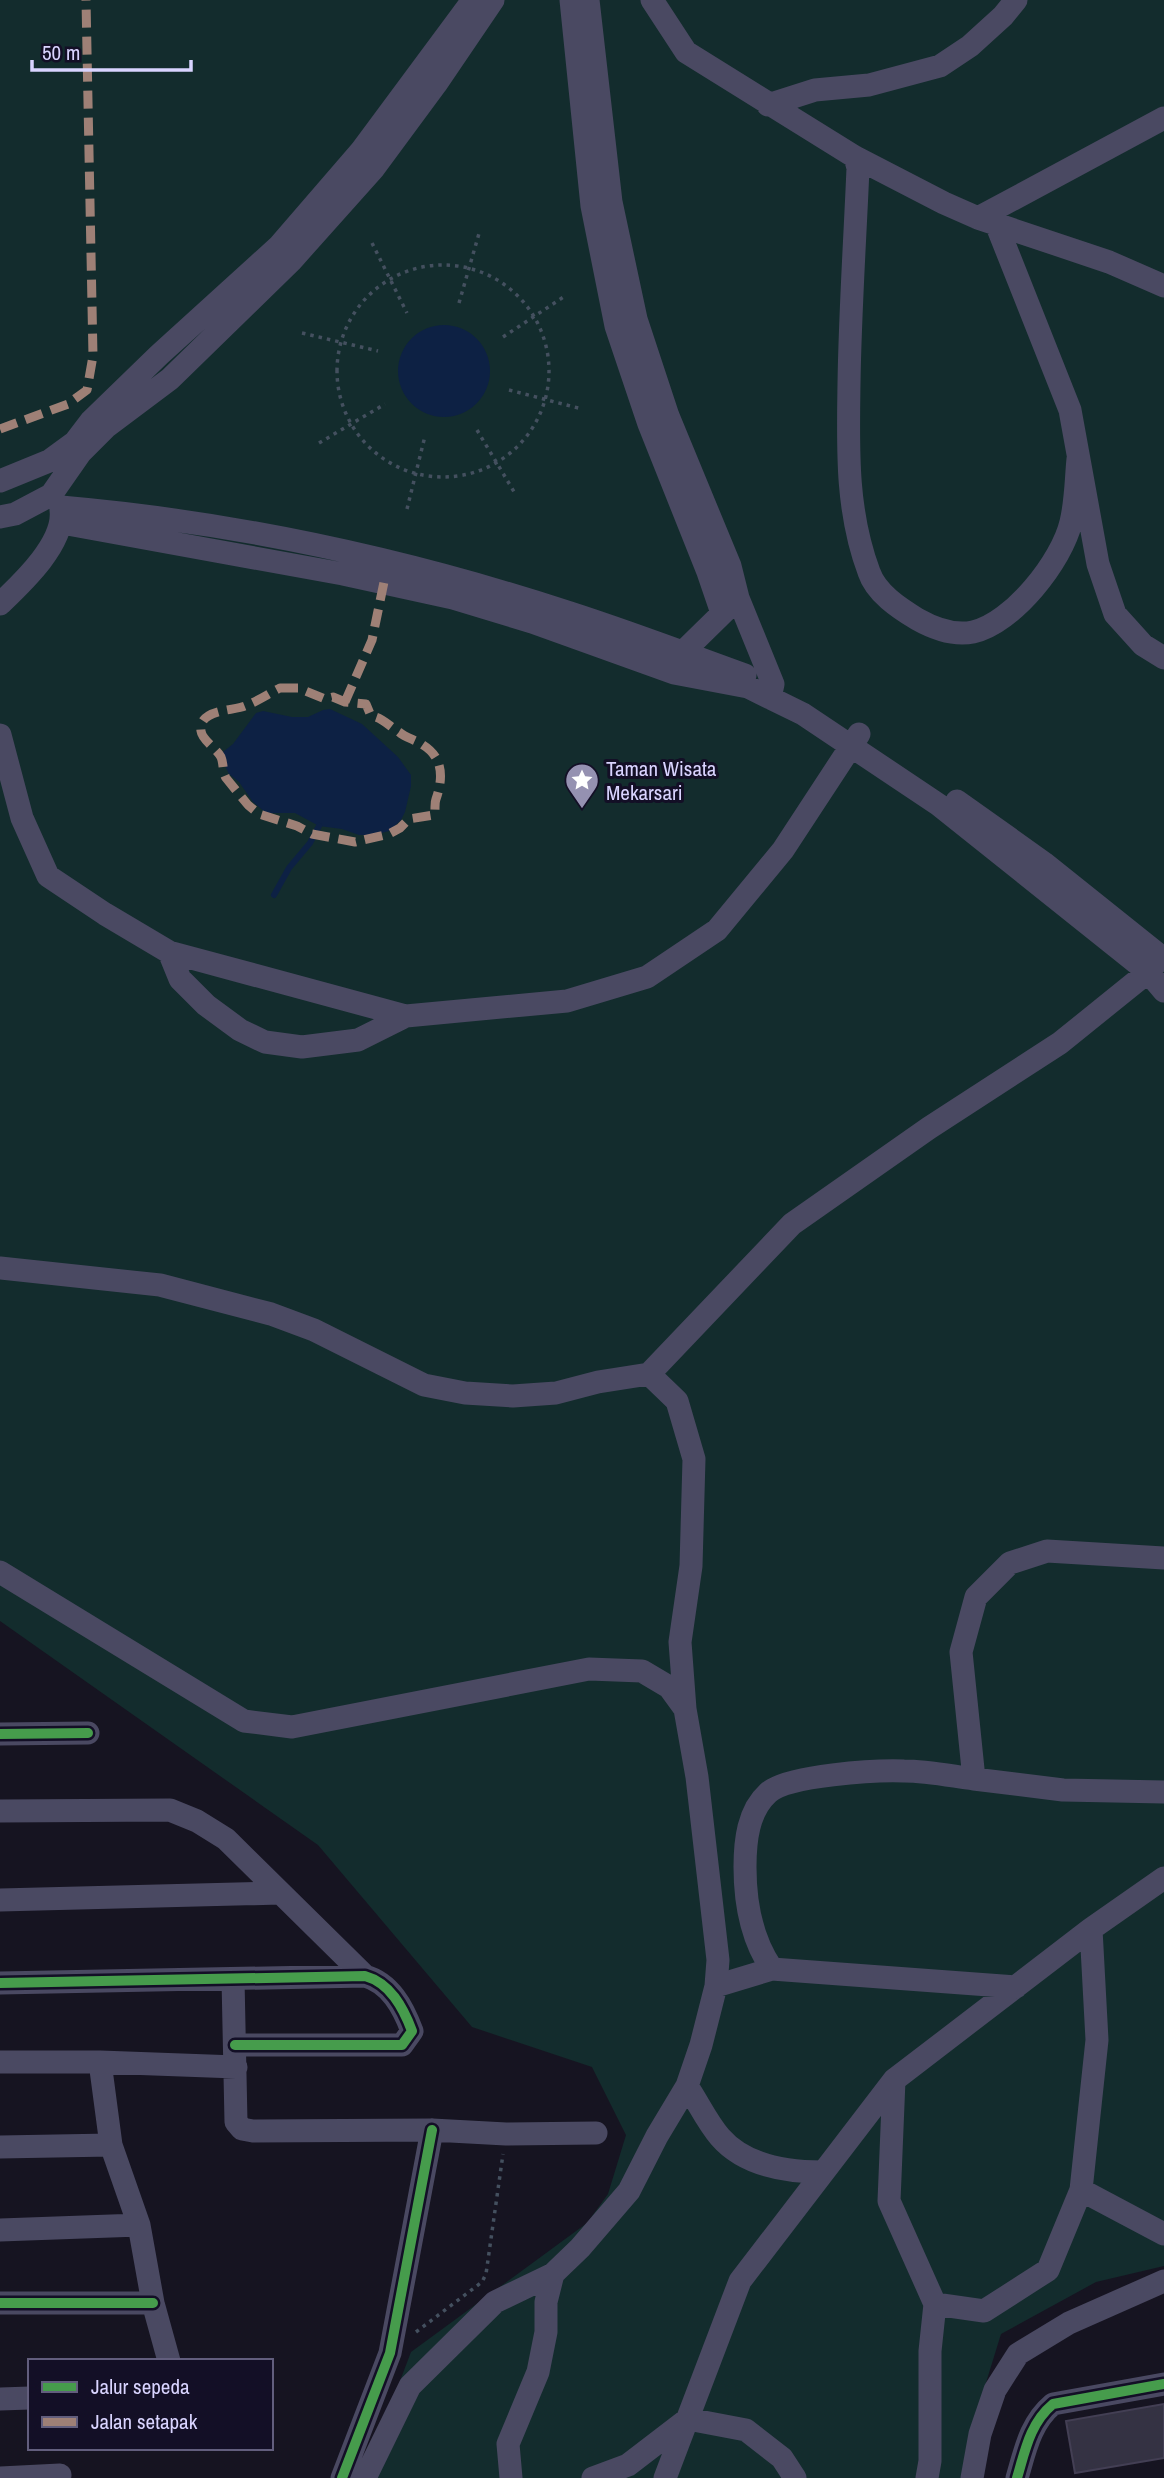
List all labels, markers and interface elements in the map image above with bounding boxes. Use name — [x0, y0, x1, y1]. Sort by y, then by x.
scale bar — [32, 28, 191, 72]
text: 50 m — [42, 38, 80, 67]
place label: Taman Wisata Mekarsari — [606, 754, 717, 807]
place icon: Taman Wisata Mekarsari — [563, 761, 601, 810]
legend — [28, 2359, 273, 2450]
text: Jalur sepeda — [91, 2372, 190, 2401]
text: Jalan setapak — [91, 2407, 198, 2436]

